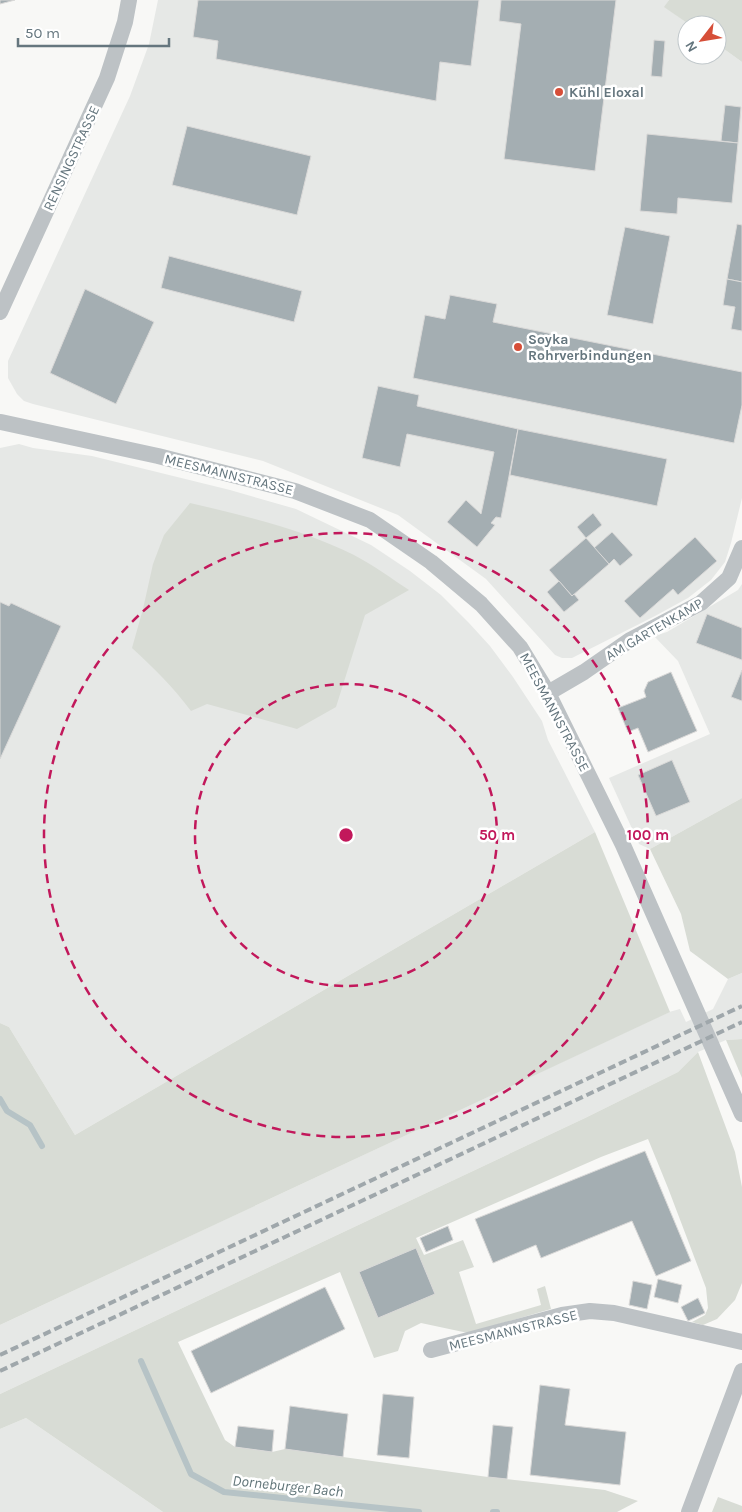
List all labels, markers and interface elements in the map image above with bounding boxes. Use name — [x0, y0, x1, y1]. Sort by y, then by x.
scale bar — [18, 15, 169, 47]
north arrow — [677, 15, 727, 65]
text: 50 m — [25, 24, 60, 42]
text: N — [681, 38, 701, 55]
place label: Kühl Eloxal — [569, 84, 644, 101]
marker: Kühl Eloxal — [553, 86, 565, 98]
street label: RENSINGSTRASSE — [40, 103, 103, 213]
place label: Soyka Rohrverbindungen — [528, 331, 652, 364]
marker: Soyka Rohrverbindungen — [512, 341, 524, 353]
street label: MEESMANNSTRASSE — [163, 450, 295, 499]
street label: AM GARTENKAMP — [603, 595, 706, 664]
street label: MEESMANNSTRASSE — [516, 650, 593, 774]
centre of rings — [337, 826, 355, 844]
text: 50 m — [479, 826, 515, 844]
text: 100 m — [627, 826, 669, 844]
street label: MEESMANNSTRASSE — [447, 1306, 579, 1355]
water label: Dorneburger Bach — [232, 1471, 344, 1501]

